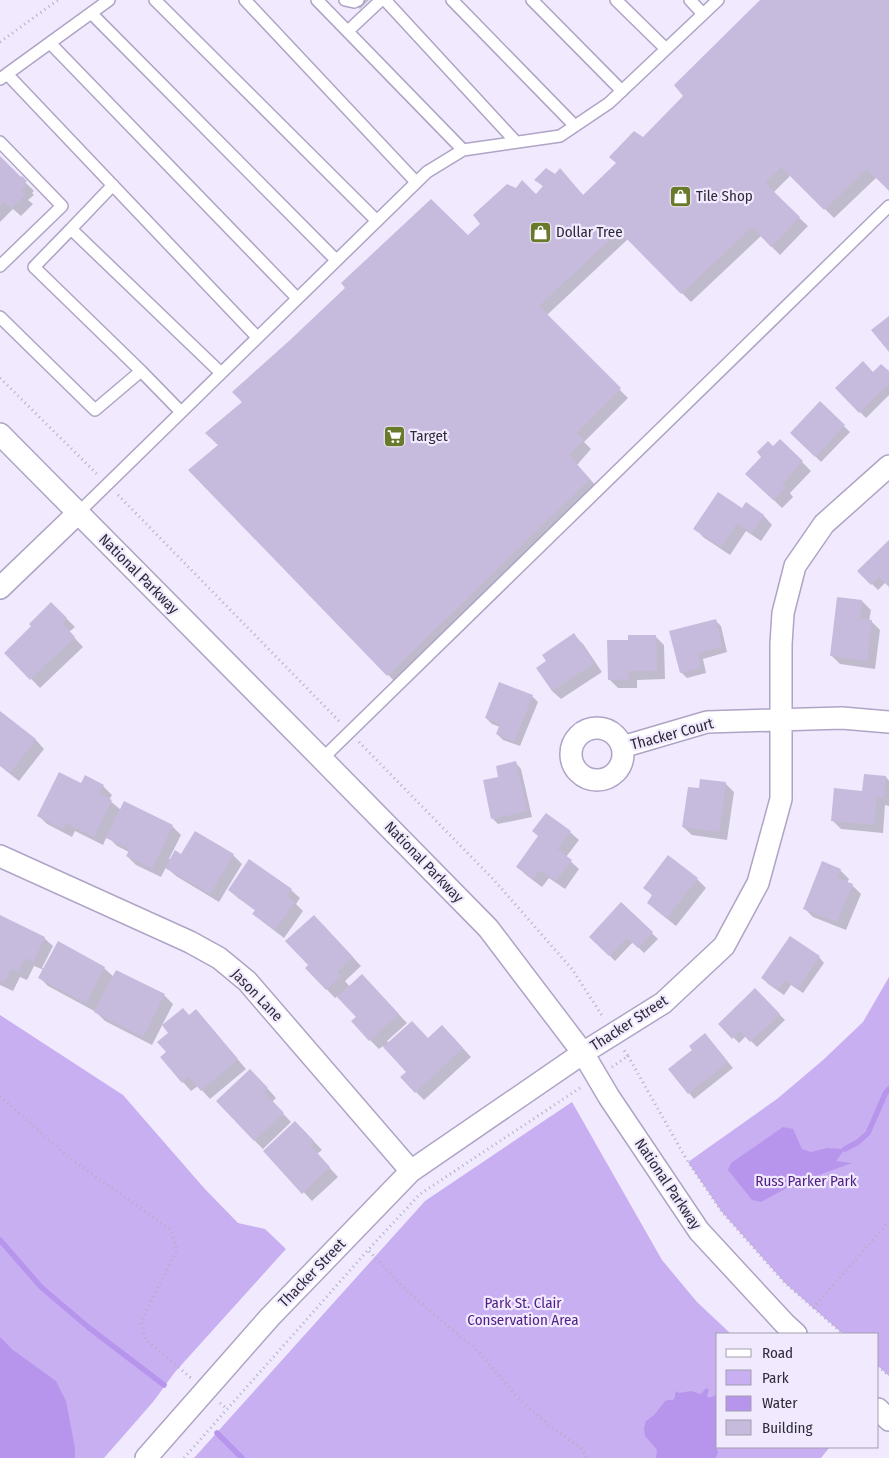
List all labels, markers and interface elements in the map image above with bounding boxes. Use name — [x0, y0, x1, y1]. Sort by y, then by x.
shop icon: Tile Shop — [668, 184, 692, 208]
place label: Tile Shop — [696, 187, 753, 205]
shop icon: Dollar Tree — [528, 220, 552, 244]
place label: Dollar Tree — [556, 223, 623, 241]
supermarket icon: Target — [382, 424, 406, 448]
place label: Target — [410, 427, 448, 445]
street label: National Parkway — [95, 530, 183, 618]
street label: Thacker Court — [629, 714, 715, 754]
street label: National Parkway — [381, 818, 467, 906]
street label: Jason Lane — [228, 965, 286, 1025]
street label: Thacker Street — [587, 991, 671, 1055]
street label: National Parkway — [631, 1135, 705, 1233]
park label: Russ Parker Park — [755, 1172, 857, 1190]
street label: Thacker Street — [275, 1235, 349, 1311]
park label: Park St. Clair Conservation Area — [467, 1294, 579, 1329]
legend — [716, 1333, 879, 1448]
text: Road — [762, 1344, 793, 1362]
text: Park — [762, 1369, 789, 1387]
text: Water — [762, 1394, 798, 1412]
text: Building — [762, 1419, 813, 1437]

